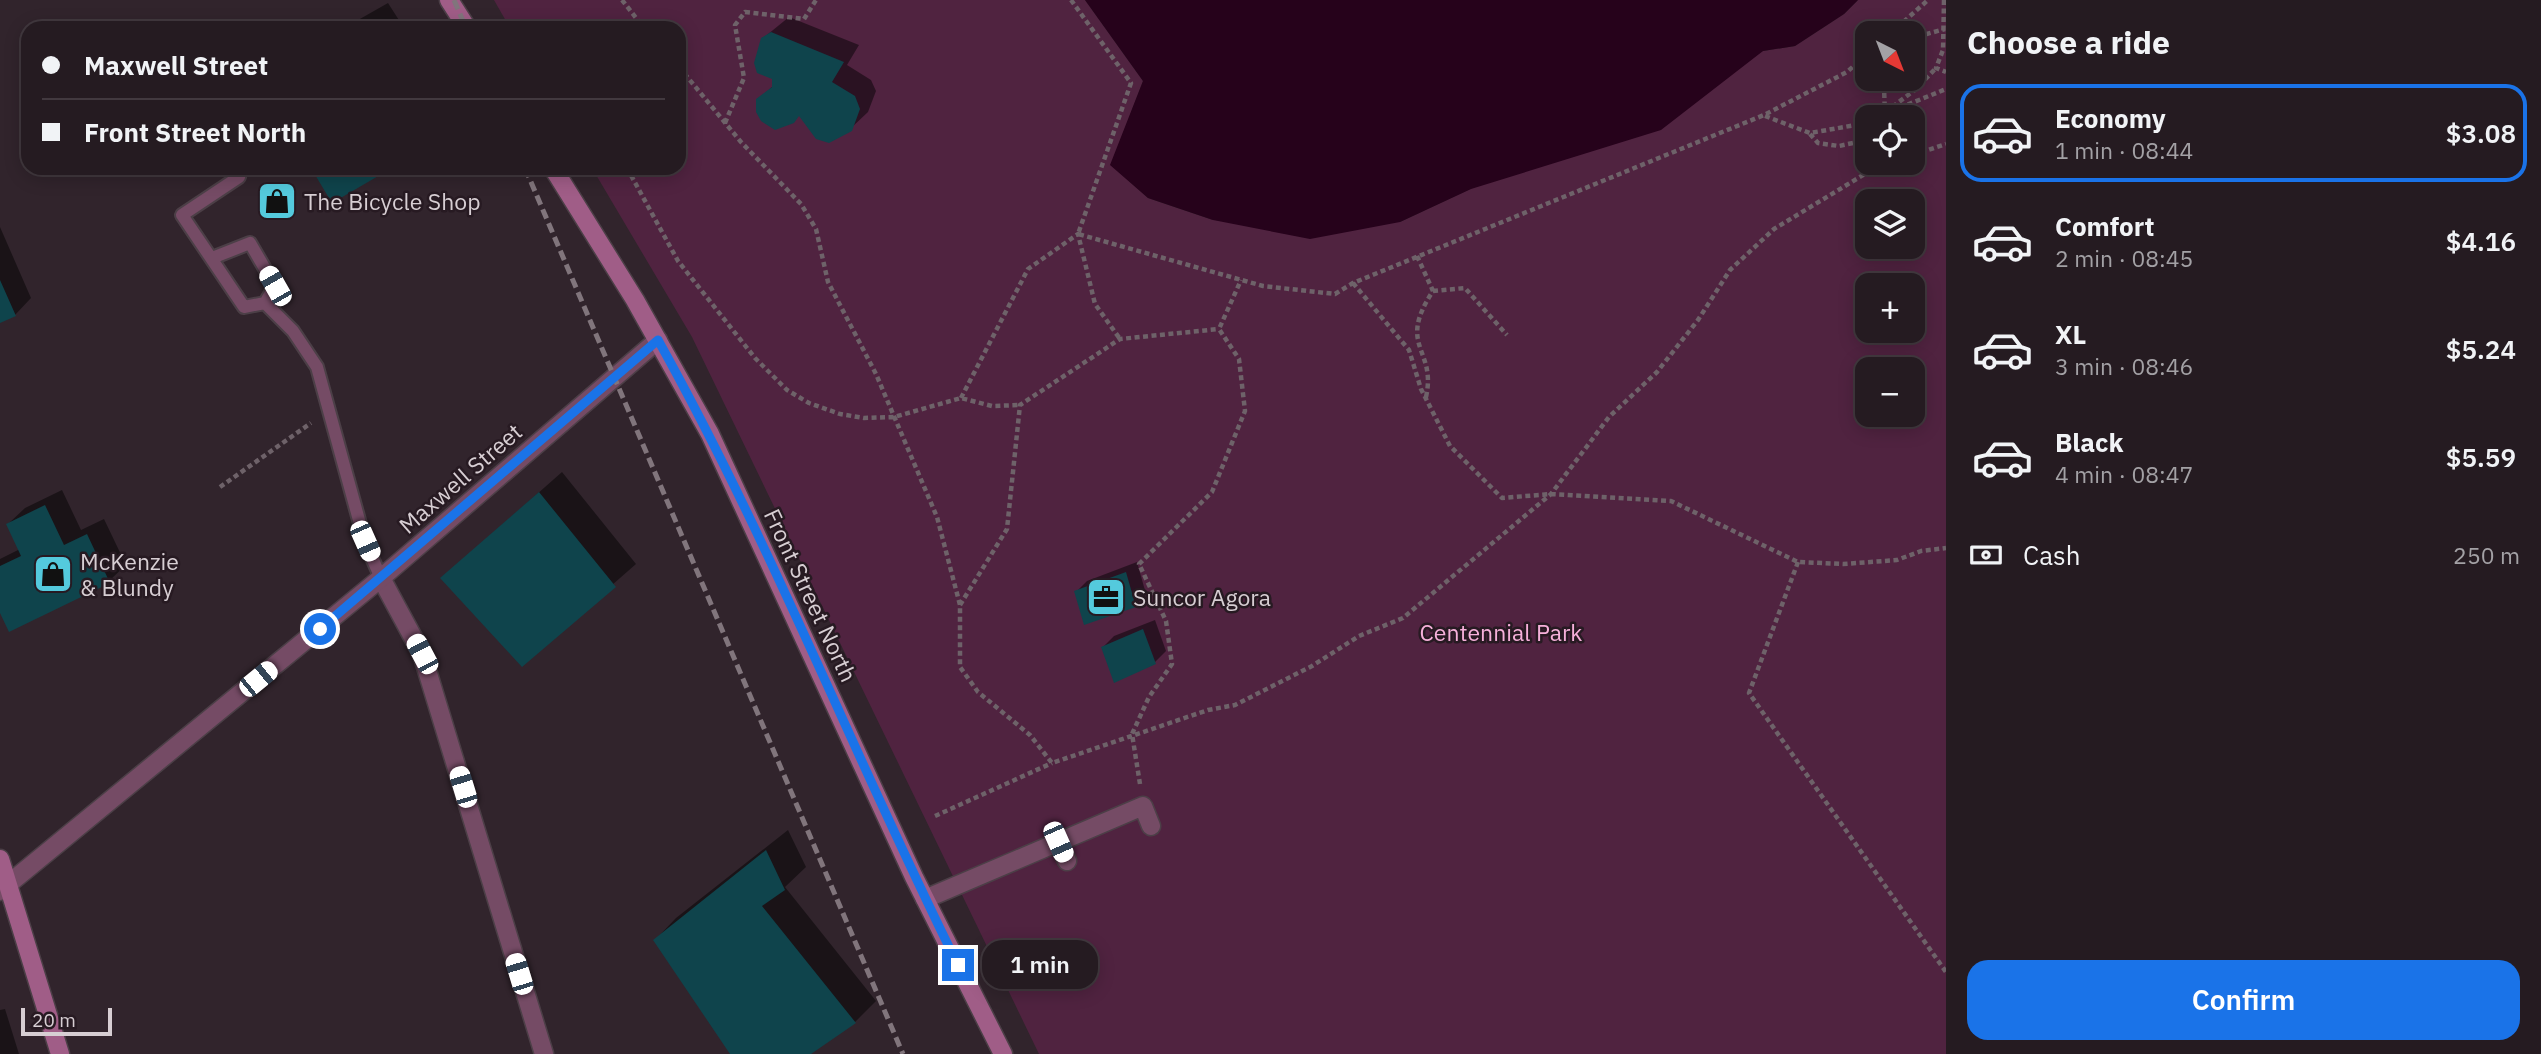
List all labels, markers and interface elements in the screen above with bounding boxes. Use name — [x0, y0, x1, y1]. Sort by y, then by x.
north arrow — [1855, 21, 1925, 91]
map controls — [1855, 21, 1925, 427]
text: Choose a ride — [1967, 21, 2170, 63]
text: Maxwell Street — [84, 48, 268, 82]
text: Economy — [2055, 101, 2166, 135]
icon: car — [1971, 102, 2034, 165]
button: locate — [1855, 105, 1925, 175]
text: Front Street North — [84, 115, 306, 149]
text: $3.08 — [2446, 116, 2516, 150]
text: 1 min · 08:44 — [2055, 135, 2193, 165]
shop icon: The Bicycle Shop — [256, 180, 298, 222]
place label: The Bicycle Shop — [304, 186, 481, 216]
button: layers — [1855, 189, 1925, 259]
text: Comfort — [2055, 209, 2154, 243]
icon: car — [1971, 210, 2034, 273]
text: $4.16 — [2446, 224, 2516, 258]
text: 2 min · 08:45 — [2055, 243, 2193, 273]
car — [256, 263, 295, 309]
button: + — [1855, 273, 1925, 343]
text: XL — [2055, 317, 2086, 351]
icon: car — [1971, 318, 2034, 381]
text: $5.24 — [2446, 332, 2516, 366]
text: 3 min · 08:46 — [2055, 351, 2193, 381]
button: − — [1855, 357, 1925, 427]
street label: Maxwell Street — [392, 416, 528, 540]
text: Black — [2055, 425, 2123, 459]
icon: car — [1971, 426, 2034, 489]
text: $5.59 — [2446, 440, 2516, 474]
text: 4 min · 08:47 — [2055, 459, 2193, 489]
street label: Front Street North — [758, 504, 864, 686]
car — [347, 518, 384, 564]
icon: cash — [1967, 536, 2005, 574]
text: Cash — [2023, 538, 2080, 572]
text: 250 m — [2453, 540, 2520, 570]
place label: McKenzie & Blundy — [80, 546, 179, 602]
shop icon: McKenzie & Blundy — [32, 553, 74, 595]
office icon: Suncor Agora — [1085, 576, 1127, 618]
place label: Suncor Agora — [1133, 582, 1271, 612]
route start — [304, 613, 336, 645]
park label: Centennial Park — [1420, 617, 1582, 647]
car — [403, 631, 442, 677]
car — [236, 658, 281, 700]
car — [447, 764, 480, 810]
car — [1040, 819, 1077, 865]
callout: 1 min — [982, 940, 1098, 990]
route end — [942, 949, 974, 981]
text: 1 min — [1010, 949, 1070, 979]
car — [503, 951, 536, 997]
button: Confirm — [1967, 960, 2520, 1040]
scale bar — [21, 1005, 112, 1037]
text: 20 m — [32, 1008, 76, 1032]

